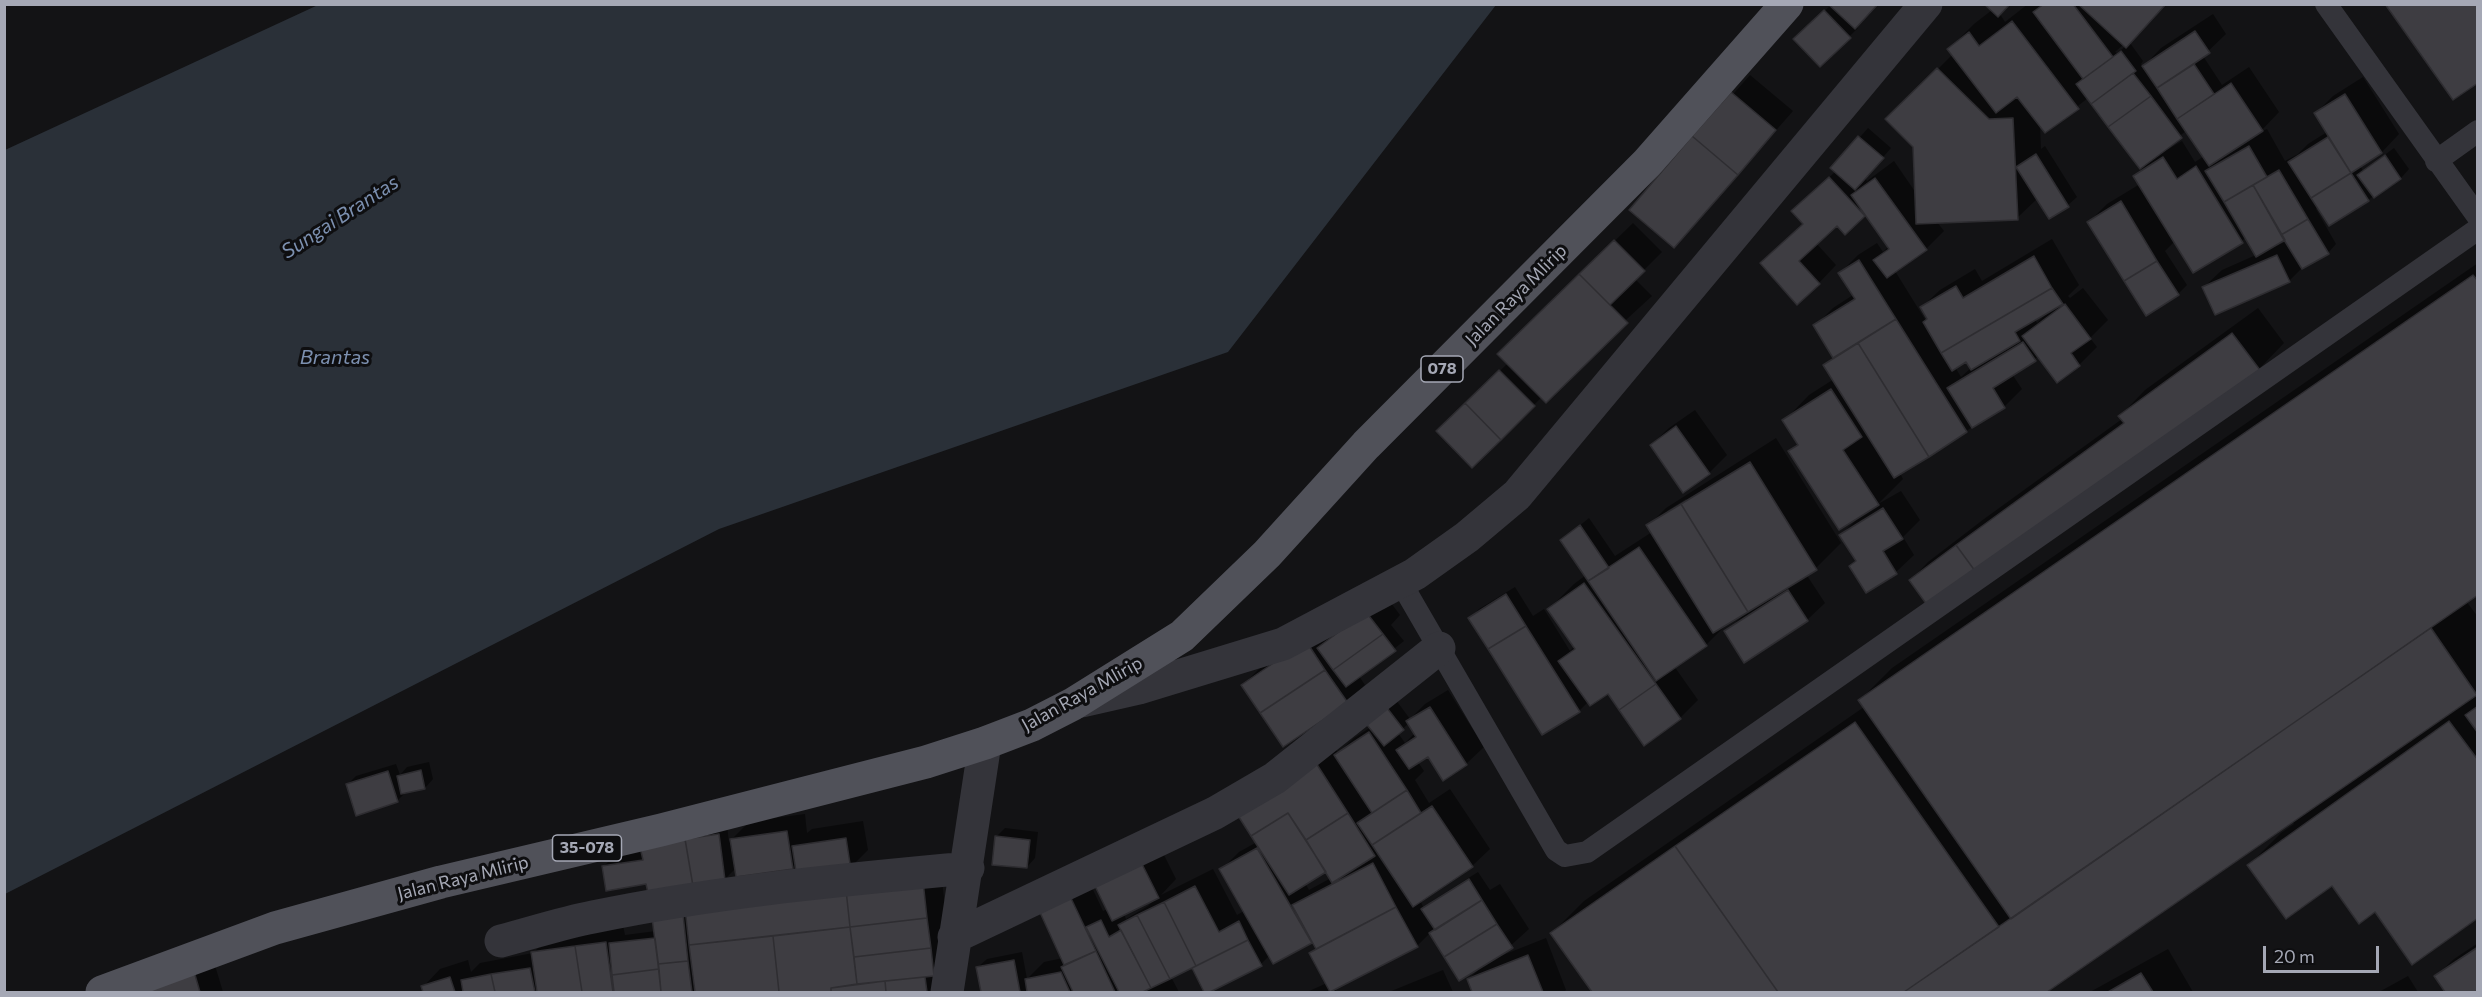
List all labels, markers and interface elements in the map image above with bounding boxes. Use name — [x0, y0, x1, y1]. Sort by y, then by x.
water label: Sungai Brantas — [277, 170, 403, 264]
street label: Jalan Raya Mlirip — [1461, 240, 1571, 350]
water label: Brantas — [300, 345, 370, 369]
road number: 078 — [1421, 356, 1463, 382]
street label: Jalan Raya Mlirip — [1018, 652, 1146, 736]
road number: 35-078 — [552, 835, 622, 861]
street label: Jalan Raya Mlirip — [395, 851, 531, 905]
scale bar — [2266, 934, 2382, 972]
text: 20 m — [2274, 945, 2315, 967]

